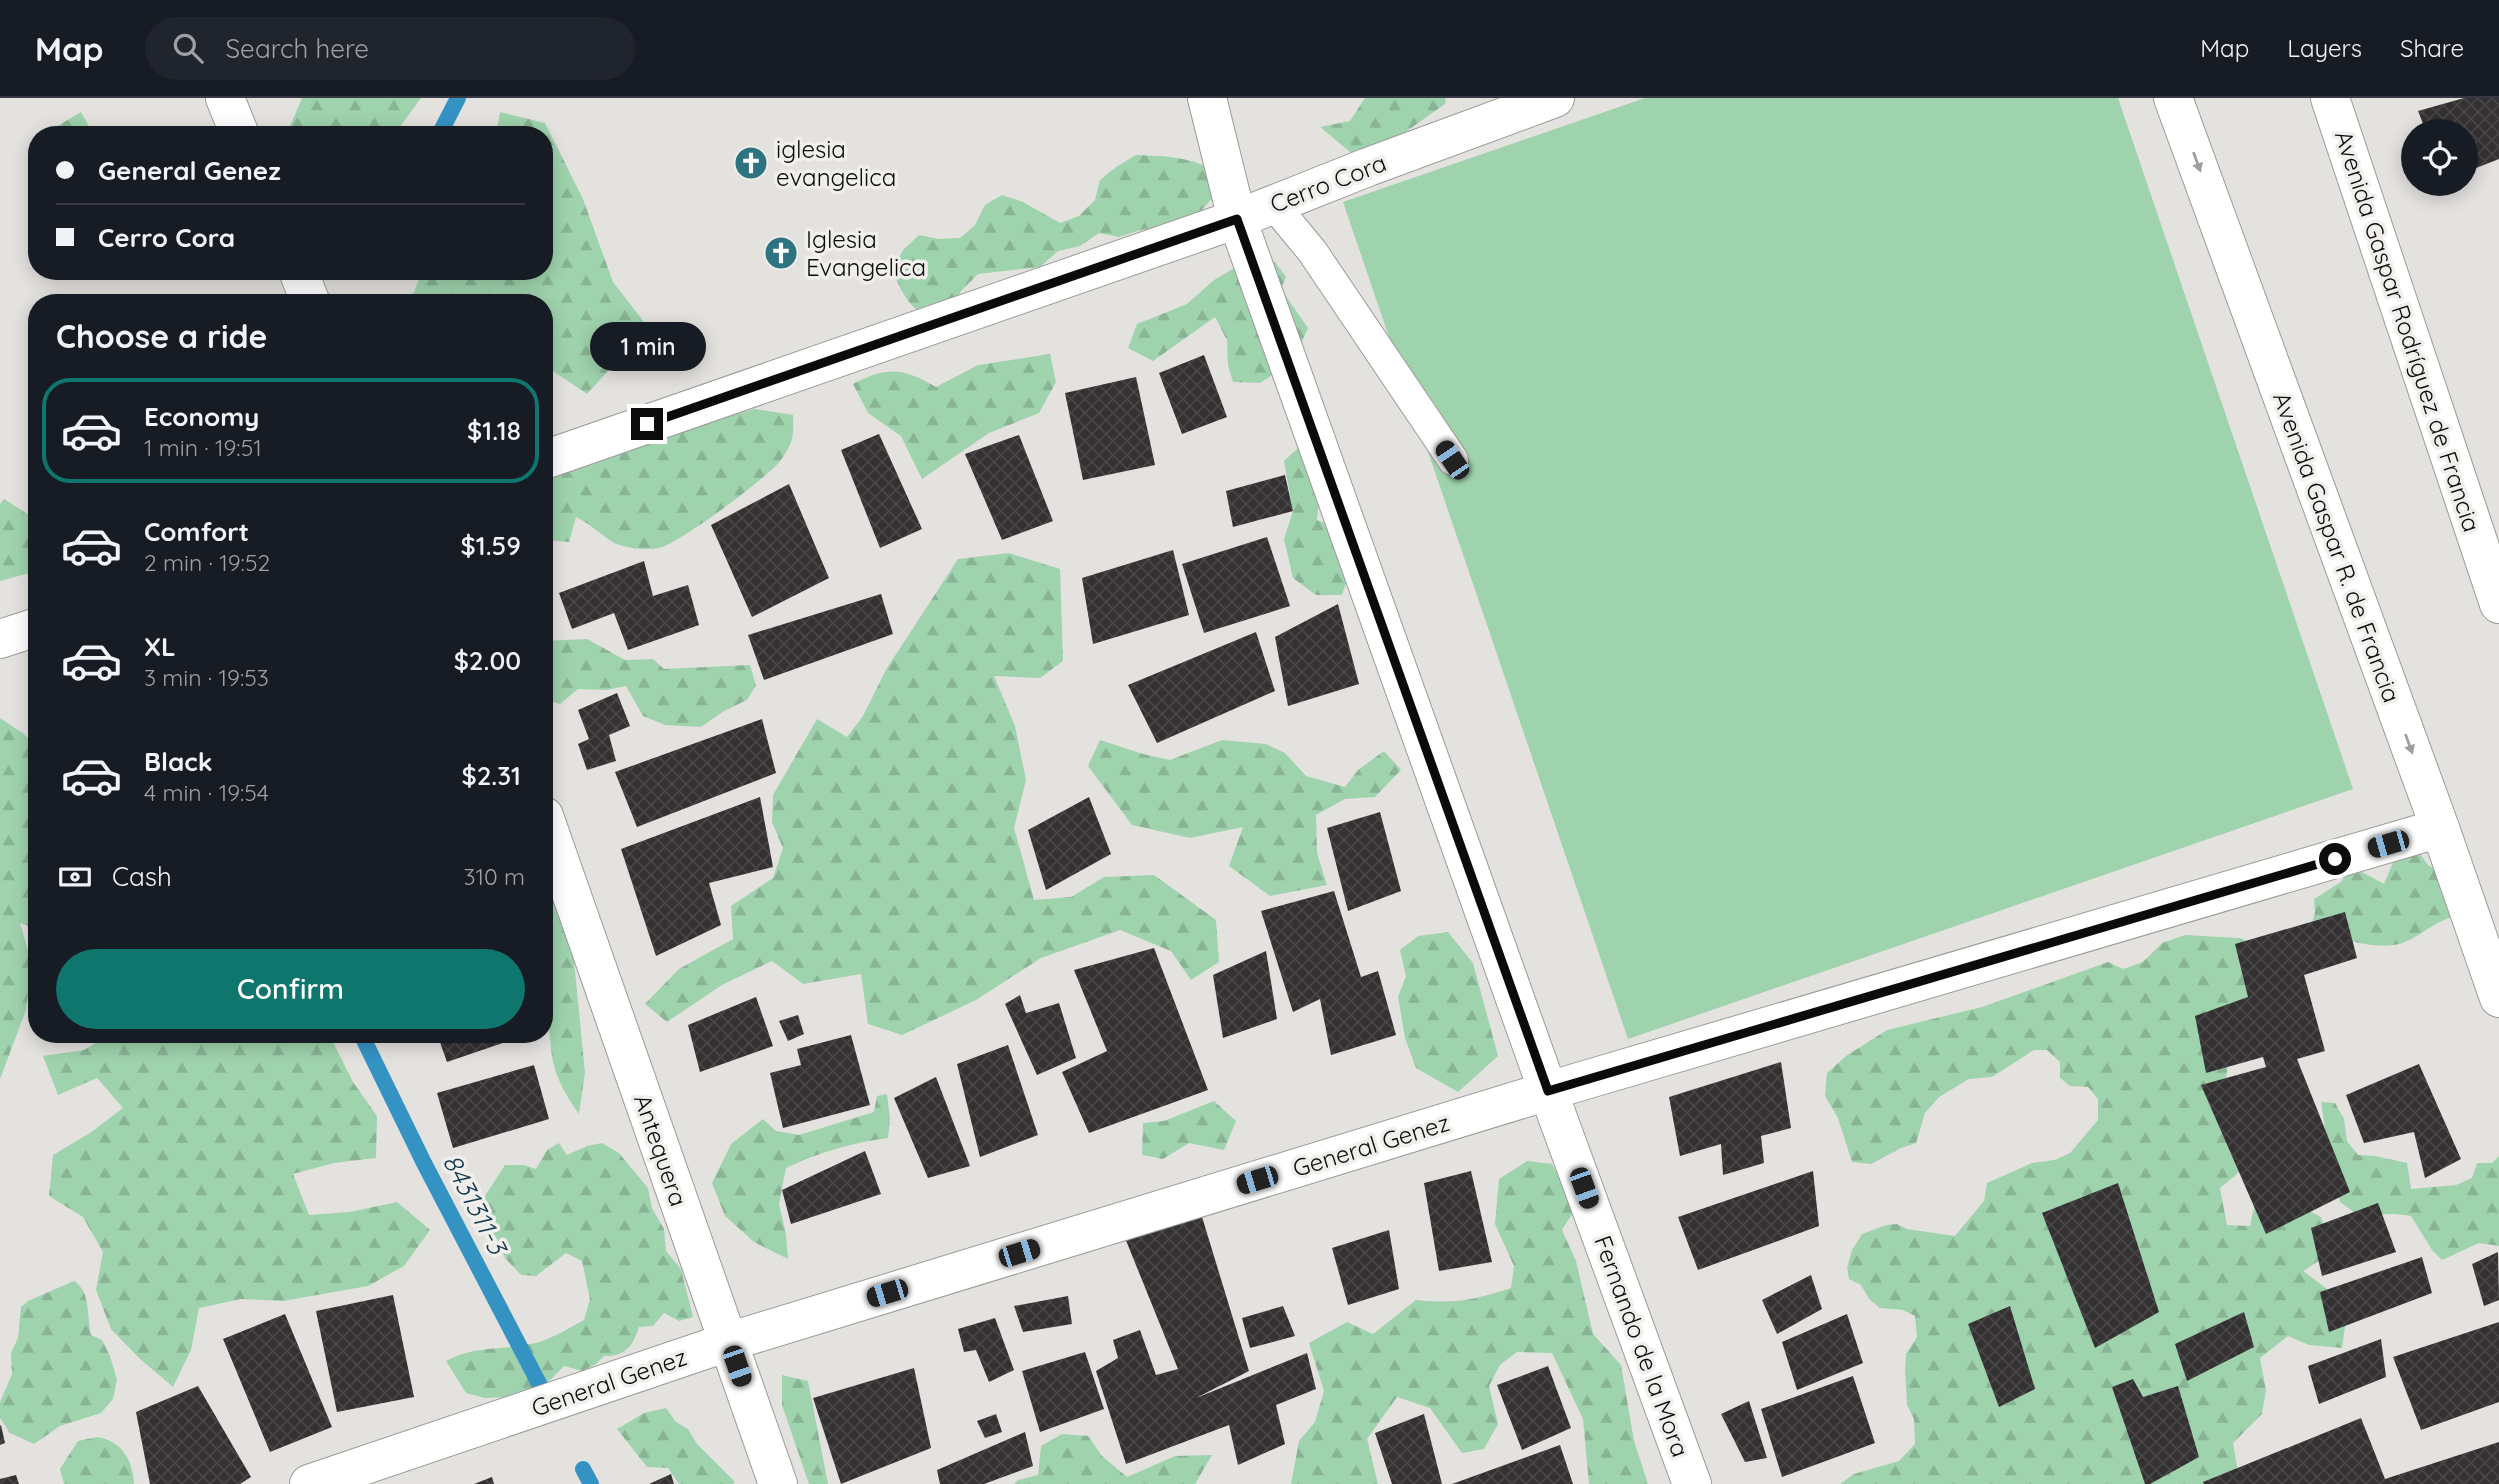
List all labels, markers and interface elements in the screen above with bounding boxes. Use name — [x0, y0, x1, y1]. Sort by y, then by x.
search box — [145, 17, 635, 80]
text: Map — [35, 28, 103, 69]
icon: search — [169, 29, 207, 67]
text: Search here — [225, 32, 369, 65]
text: Map — [2200, 33, 2249, 63]
text: Layers — [2287, 33, 2362, 63]
text: Share — [2400, 33, 2464, 63]
map controls — [2401, 119, 2478, 196]
button: locate — [2401, 119, 2478, 196]
street label: Avenida Gaspar Rodríguez de Francia — [2329, 127, 2487, 535]
place label: iglesia evangelica — [776, 134, 896, 192]
church icon: iglesia evangelica — [732, 144, 770, 182]
street label: Cerro Cora — [1266, 147, 1390, 219]
one-way arrow — [2191, 152, 2202, 173]
text: General Genez — [98, 154, 281, 187]
text: Cerro Cora — [98, 221, 235, 254]
place label: Iglesia Evangelica — [806, 224, 926, 282]
church icon: Iglesia Evangelica — [762, 234, 800, 272]
text: Choose a ride — [56, 316, 268, 356]
callout: 1 min — [589, 322, 705, 372]
text: 1 min — [620, 332, 676, 361]
street label: Avenida Gaspar R. de Francia — [2267, 388, 2407, 706]
icon: car — [60, 399, 123, 462]
text: Economy — [144, 400, 259, 433]
route end — [631, 408, 663, 440]
text: $1.18 — [467, 414, 521, 447]
text: 1 min · 19:51 — [144, 433, 262, 462]
car — [1432, 437, 1473, 483]
icon: car — [60, 514, 123, 577]
text: Comfort — [144, 515, 249, 548]
text: $1.59 — [461, 529, 521, 562]
text: 2 min · 19:52 — [144, 548, 270, 577]
icon: car — [60, 629, 123, 692]
text: XL — [144, 630, 176, 663]
text: $2.00 — [454, 644, 521, 677]
text: 3 min · 19:53 — [144, 663, 269, 692]
one-way arrow — [2404, 733, 2415, 754]
icon: car — [60, 744, 123, 807]
text: Black — [144, 745, 213, 778]
text: $2.31 — [461, 759, 521, 792]
text: 4 min · 19:54 — [144, 778, 269, 807]
car — [2365, 828, 2412, 860]
route start — [2319, 843, 2351, 875]
icon: cash — [56, 858, 94, 896]
text: Cash — [112, 860, 172, 893]
text: 310 m — [463, 862, 525, 891]
button: Confirm — [56, 949, 525, 1029]
street label: Antequera — [628, 1090, 694, 1210]
street label: General Genez — [1289, 1107, 1453, 1183]
water label: 8431311-3 — [436, 1149, 515, 1262]
car — [1234, 1164, 1281, 1196]
car — [1567, 1165, 1602, 1211]
street label: Fernando de la Mora — [1588, 1231, 1696, 1461]
car — [996, 1237, 1043, 1269]
car — [864, 1277, 911, 1309]
street label: General Genez — [527, 1341, 691, 1423]
car — [721, 1343, 754, 1389]

